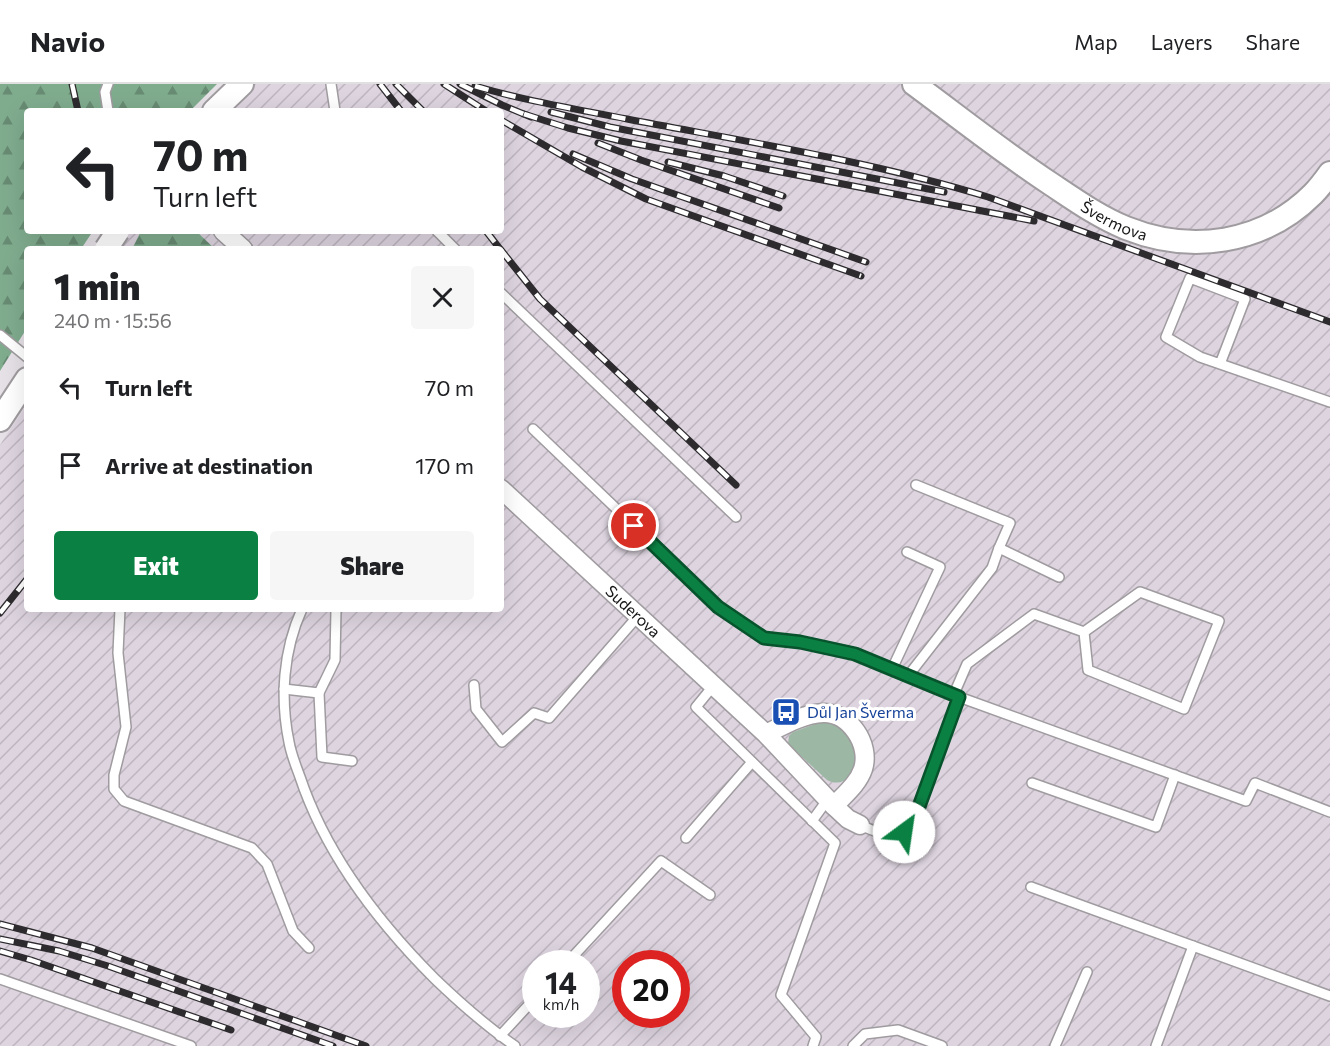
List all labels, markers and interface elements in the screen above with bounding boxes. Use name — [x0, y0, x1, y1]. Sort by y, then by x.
text: Navio — [30, 24, 105, 58]
text: Map — [1074, 29, 1118, 54]
text: Layers — [1151, 29, 1213, 54]
text: Share — [1246, 29, 1300, 54]
text: 70 m — [153, 128, 248, 180]
icon: left — [54, 132, 132, 210]
text: Turn left — [153, 180, 257, 213]
street label: Švermova — [1078, 196, 1150, 244]
text: 1 min — [54, 263, 140, 307]
button: close — [411, 266, 474, 329]
text: 240 m · 15:56 — [54, 308, 172, 332]
icon: left — [54, 371, 87, 404]
text: Turn left — [105, 374, 192, 401]
text: 70 m — [425, 374, 474, 401]
icon: arrive — [54, 449, 87, 482]
text: Arrive at destination — [105, 452, 313, 479]
text: 170 m — [415, 452, 474, 479]
pin — [608, 500, 659, 551]
icon: arrive — [617, 509, 650, 542]
button: Exit — [54, 531, 258, 600]
button: Share — [270, 531, 474, 600]
street label: Suderova — [602, 581, 665, 641]
bus stop icon: Důl Jan Šverma — [770, 696, 802, 728]
place label: Důl Jan Šverma — [807, 702, 914, 721]
position arrow — [872, 800, 936, 864]
speed limit sign: 20 — [612, 950, 690, 1028]
text: 14 — [545, 963, 577, 1000]
text: km/h — [543, 995, 579, 1013]

